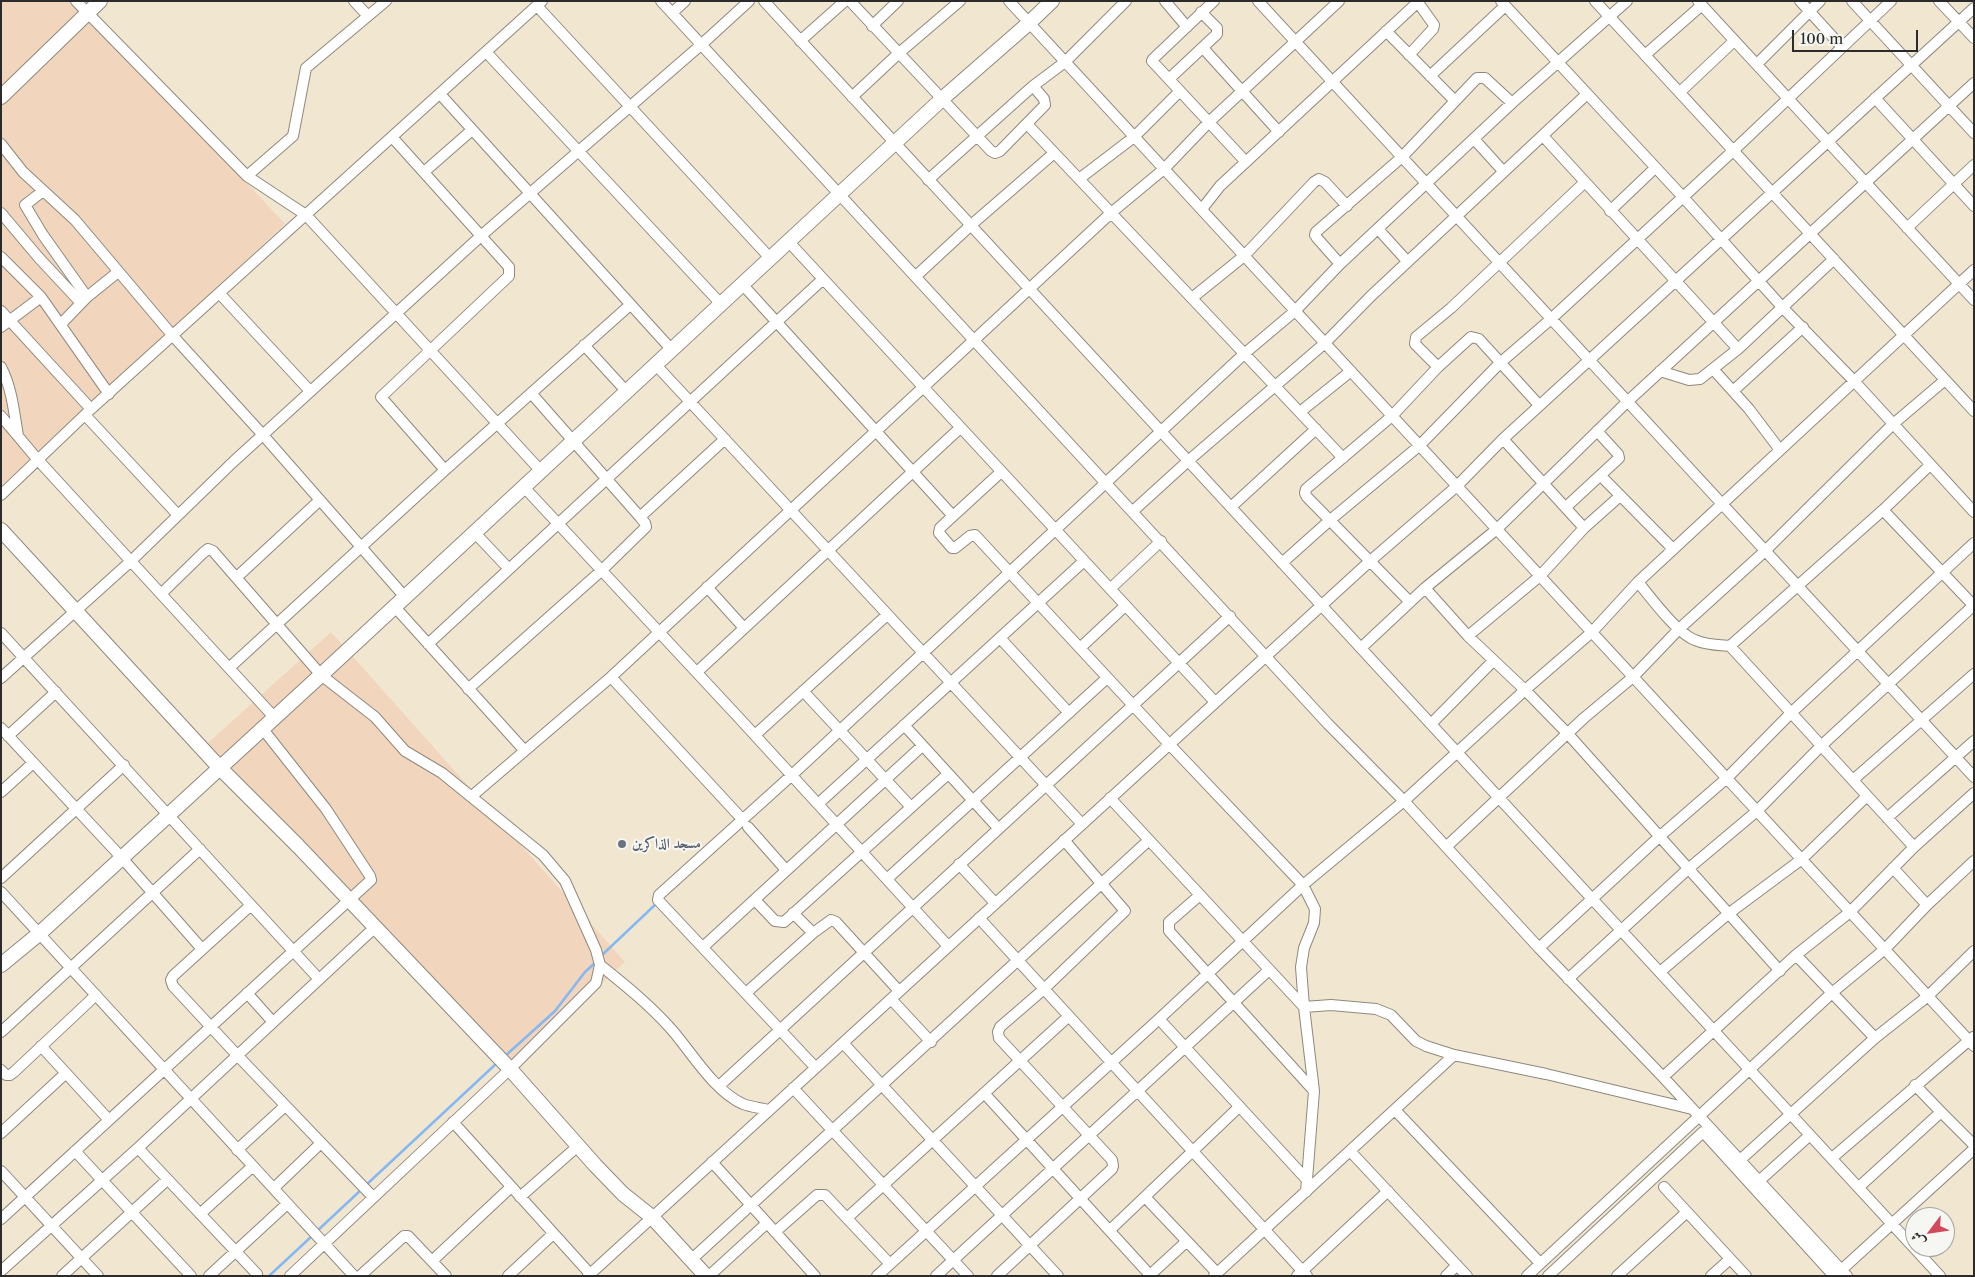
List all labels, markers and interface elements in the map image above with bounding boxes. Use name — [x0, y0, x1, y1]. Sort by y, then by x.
scale bar — [1795, 20, 1921, 52]
text: 100 m — [1800, 29, 1843, 48]
place label: مسجد الذاكرين — [632, 836, 701, 852]
marker: مسجد الذاكرين — [616, 838, 628, 850]
north arrow — [1905, 1207, 1955, 1257]
text: ش — [1907, 1229, 1929, 1250]

